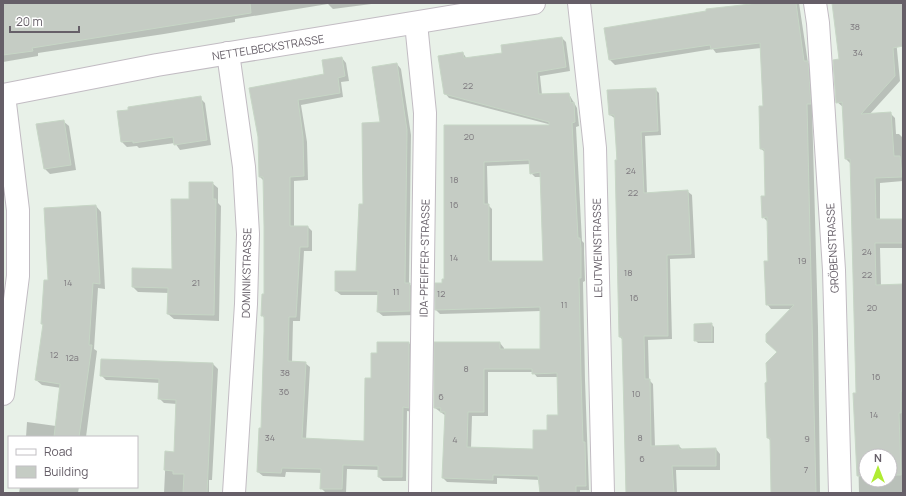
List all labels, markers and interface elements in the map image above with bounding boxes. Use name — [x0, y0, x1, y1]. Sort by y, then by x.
scale bar — [10, 8, 79, 34]
text: 20 m — [16, 13, 43, 30]
house number: 38 — [850, 20, 860, 33]
street label: NETTELBECKSTRASSE — [211, 31, 325, 63]
house number: 34 — [853, 46, 863, 59]
house number: 22 — [463, 79, 473, 92]
house number: 20 — [464, 130, 474, 143]
house number: 24 — [626, 164, 636, 177]
house number: 18 — [450, 173, 458, 186]
house number: 22 — [628, 186, 638, 199]
house number: 16 — [449, 198, 459, 211]
street label: LEUTWEINSTRASSE — [589, 198, 605, 298]
street label: IDA-PFEIFFER-STRASSE — [415, 199, 433, 317]
street label: GRÖBENSTRASSE — [822, 203, 842, 293]
street label: DOMINIKSTRASSE — [238, 228, 254, 318]
house number: 24 — [862, 245, 872, 258]
house number: 14 — [450, 251, 458, 264]
house number: 19 — [797, 254, 807, 267]
house number: 18 — [624, 266, 632, 279]
house number: 22 — [862, 268, 872, 281]
house number: 14 — [64, 276, 72, 289]
house number: 21 — [192, 276, 200, 289]
house number: 11 — [392, 285, 400, 298]
house number: 12 — [437, 287, 445, 300]
house number: 16 — [629, 291, 639, 304]
house number: 11 — [560, 298, 568, 311]
house number: 20 — [867, 301, 877, 314]
house number: 12 — [50, 348, 58, 361]
house number: 12a — [65, 351, 79, 364]
house number: 8 — [463, 362, 469, 375]
house number: 38 — [280, 366, 290, 379]
house number: 16 — [871, 370, 881, 383]
house number: 36 — [279, 385, 290, 398]
house number: 10 — [632, 387, 641, 400]
house number: 6 — [438, 390, 444, 403]
house number: 14 — [870, 408, 878, 421]
house number: 34 — [265, 431, 275, 444]
house number: 8 — [637, 431, 643, 444]
house number: 9 — [804, 432, 810, 445]
house number: 4 — [452, 433, 458, 446]
legend — [8, 436, 138, 488]
text: Road — [44, 443, 72, 460]
north arrow — [858, 448, 898, 488]
text: N — [874, 450, 882, 465]
house number: 6 — [639, 452, 645, 465]
text: Building — [44, 463, 88, 480]
house number: 7 — [804, 463, 809, 476]

